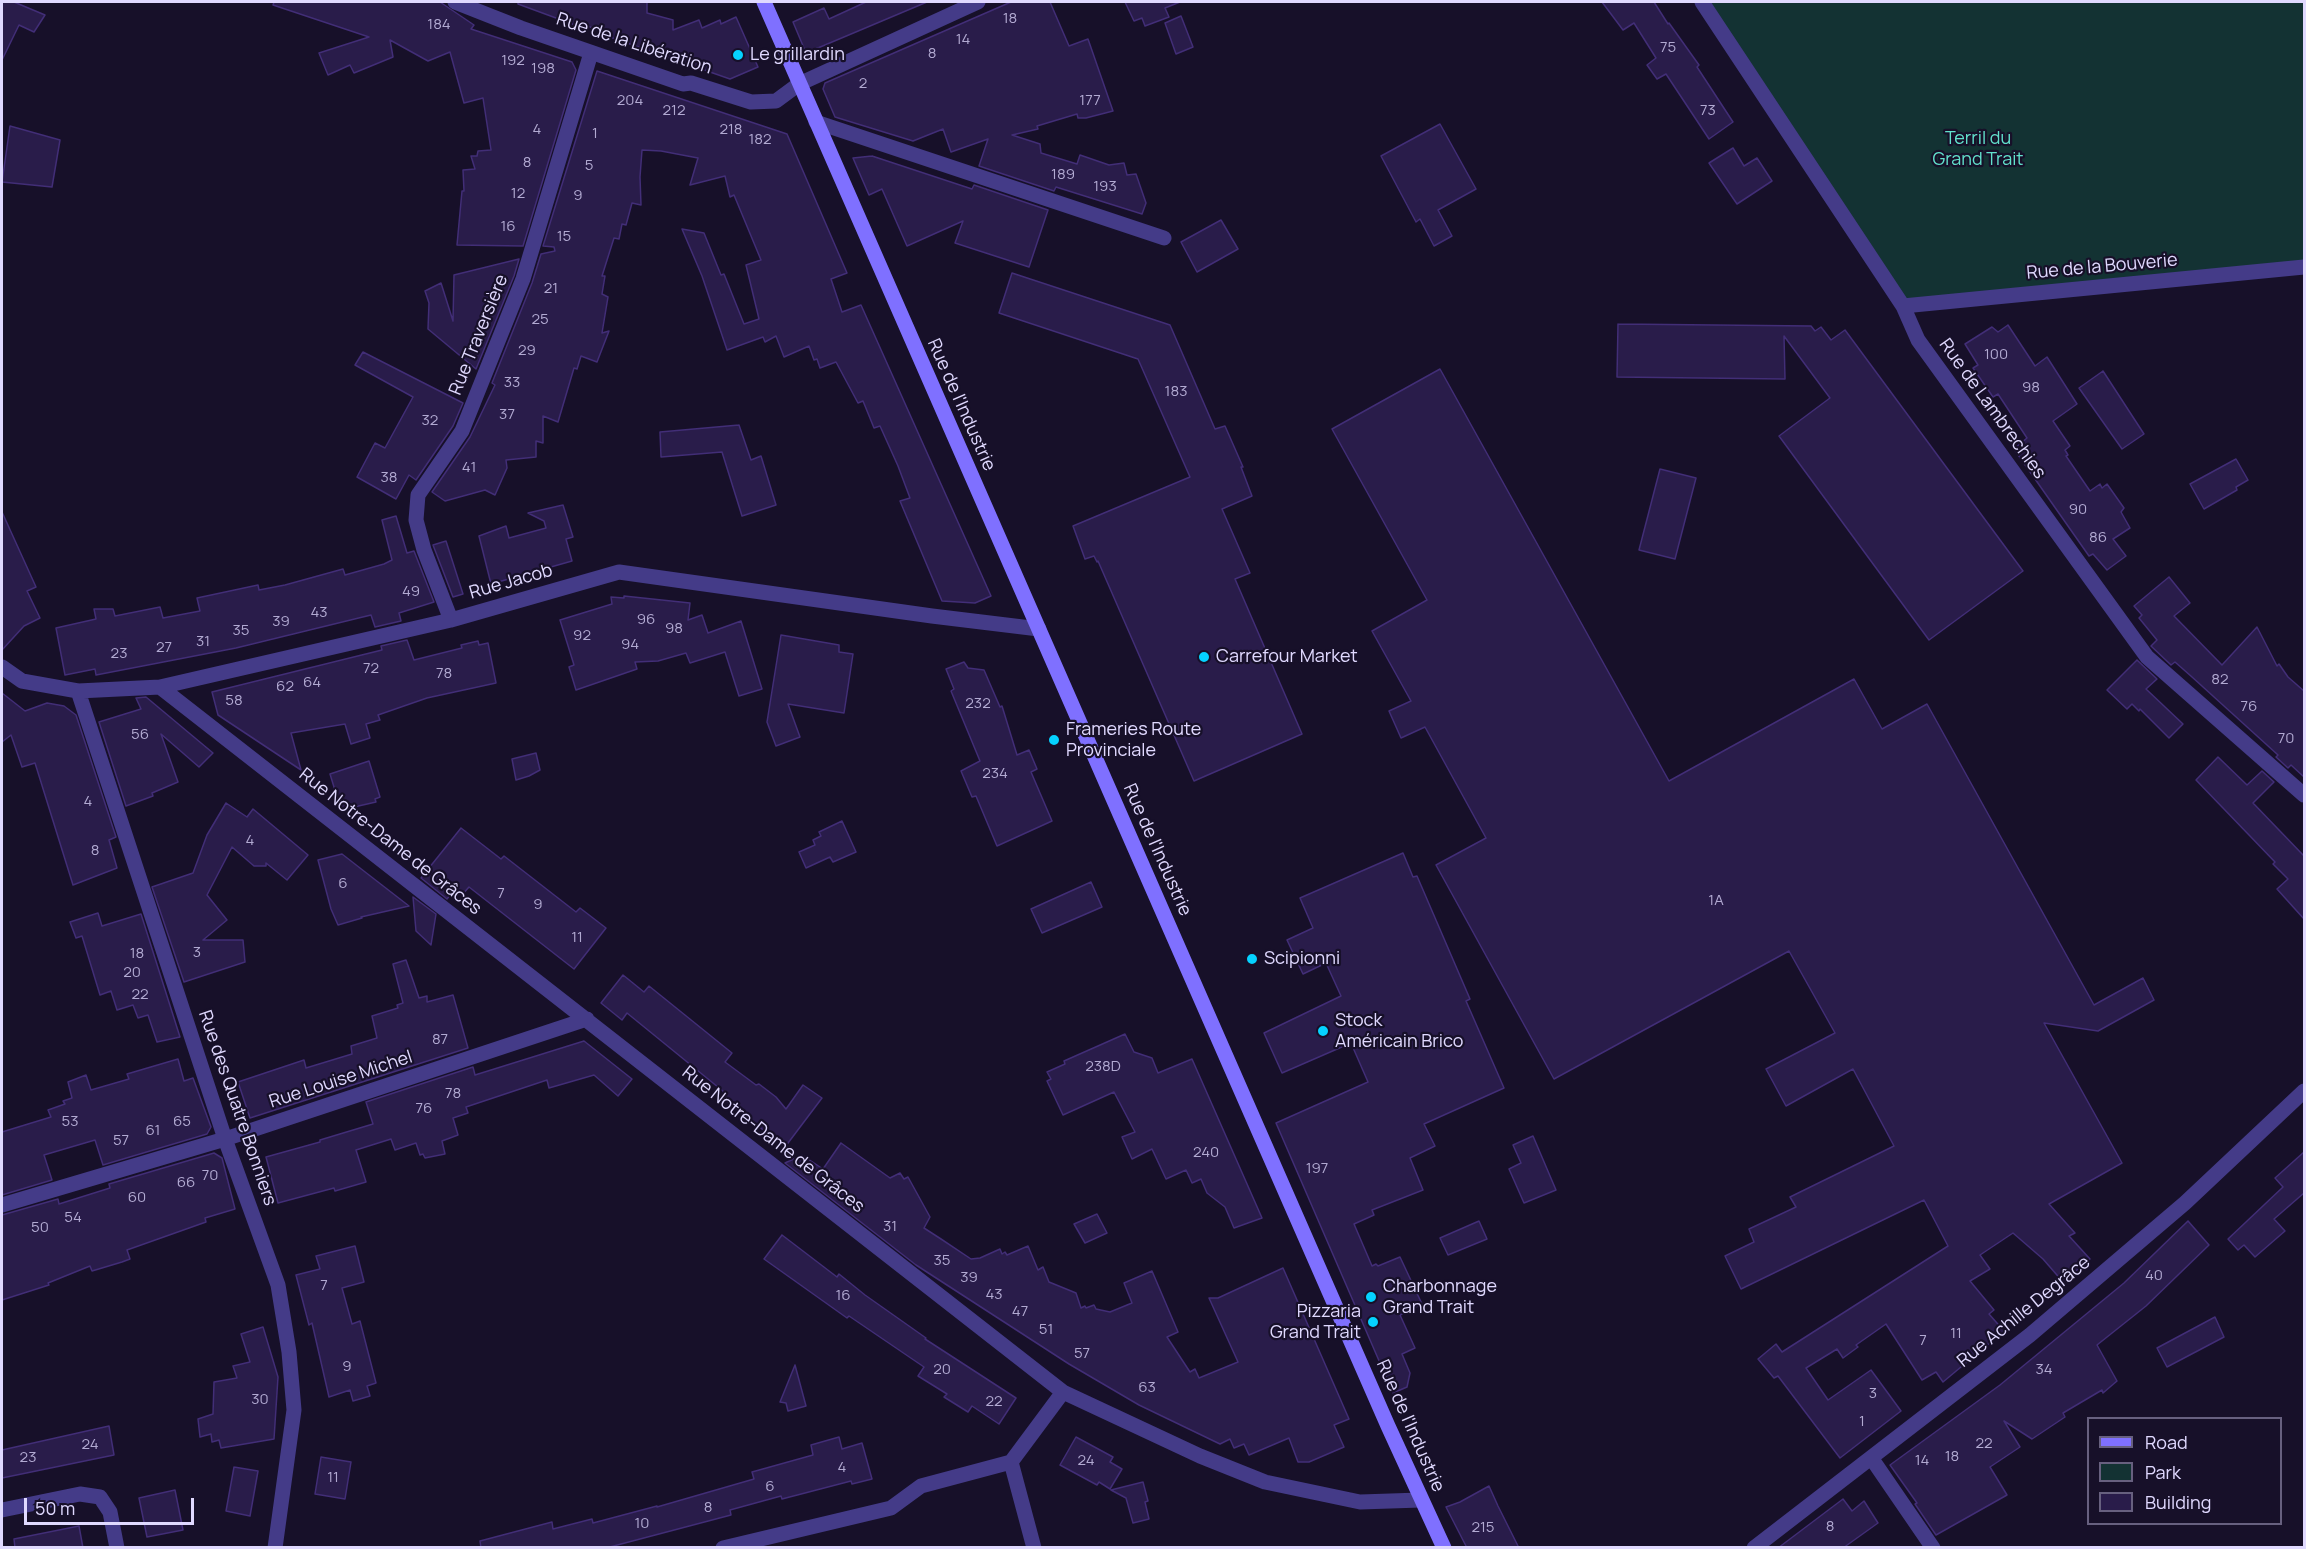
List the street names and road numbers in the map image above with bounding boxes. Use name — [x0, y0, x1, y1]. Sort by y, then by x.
street label: Rue de la Libération — [554, 9, 714, 79]
street label: Rue de la Bouverie — [2026, 250, 2178, 284]
street label: Rue Traversière — [445, 272, 513, 398]
street label: Rue de Lambrechies — [1934, 335, 2050, 483]
street label: Rue de l'Industrie — [922, 336, 1000, 474]
street label: Rue Jacob — [467, 560, 555, 604]
street label: Rue Notre-Dame de Grâces — [295, 764, 485, 920]
street label: Rue de l'Industrie — [1118, 781, 1196, 919]
street label: Rue des Quatre Bonniers — [193, 1008, 281, 1208]
street label: Rue Louise Michel — [267, 1047, 415, 1113]
street label: Rue Notre-Dame de Grâces — [678, 1062, 868, 1218]
street label: Rue Achille Degrâce — [1953, 1252, 2095, 1372]
street label: Rue de l'Industrie — [1371, 1357, 1449, 1495]

